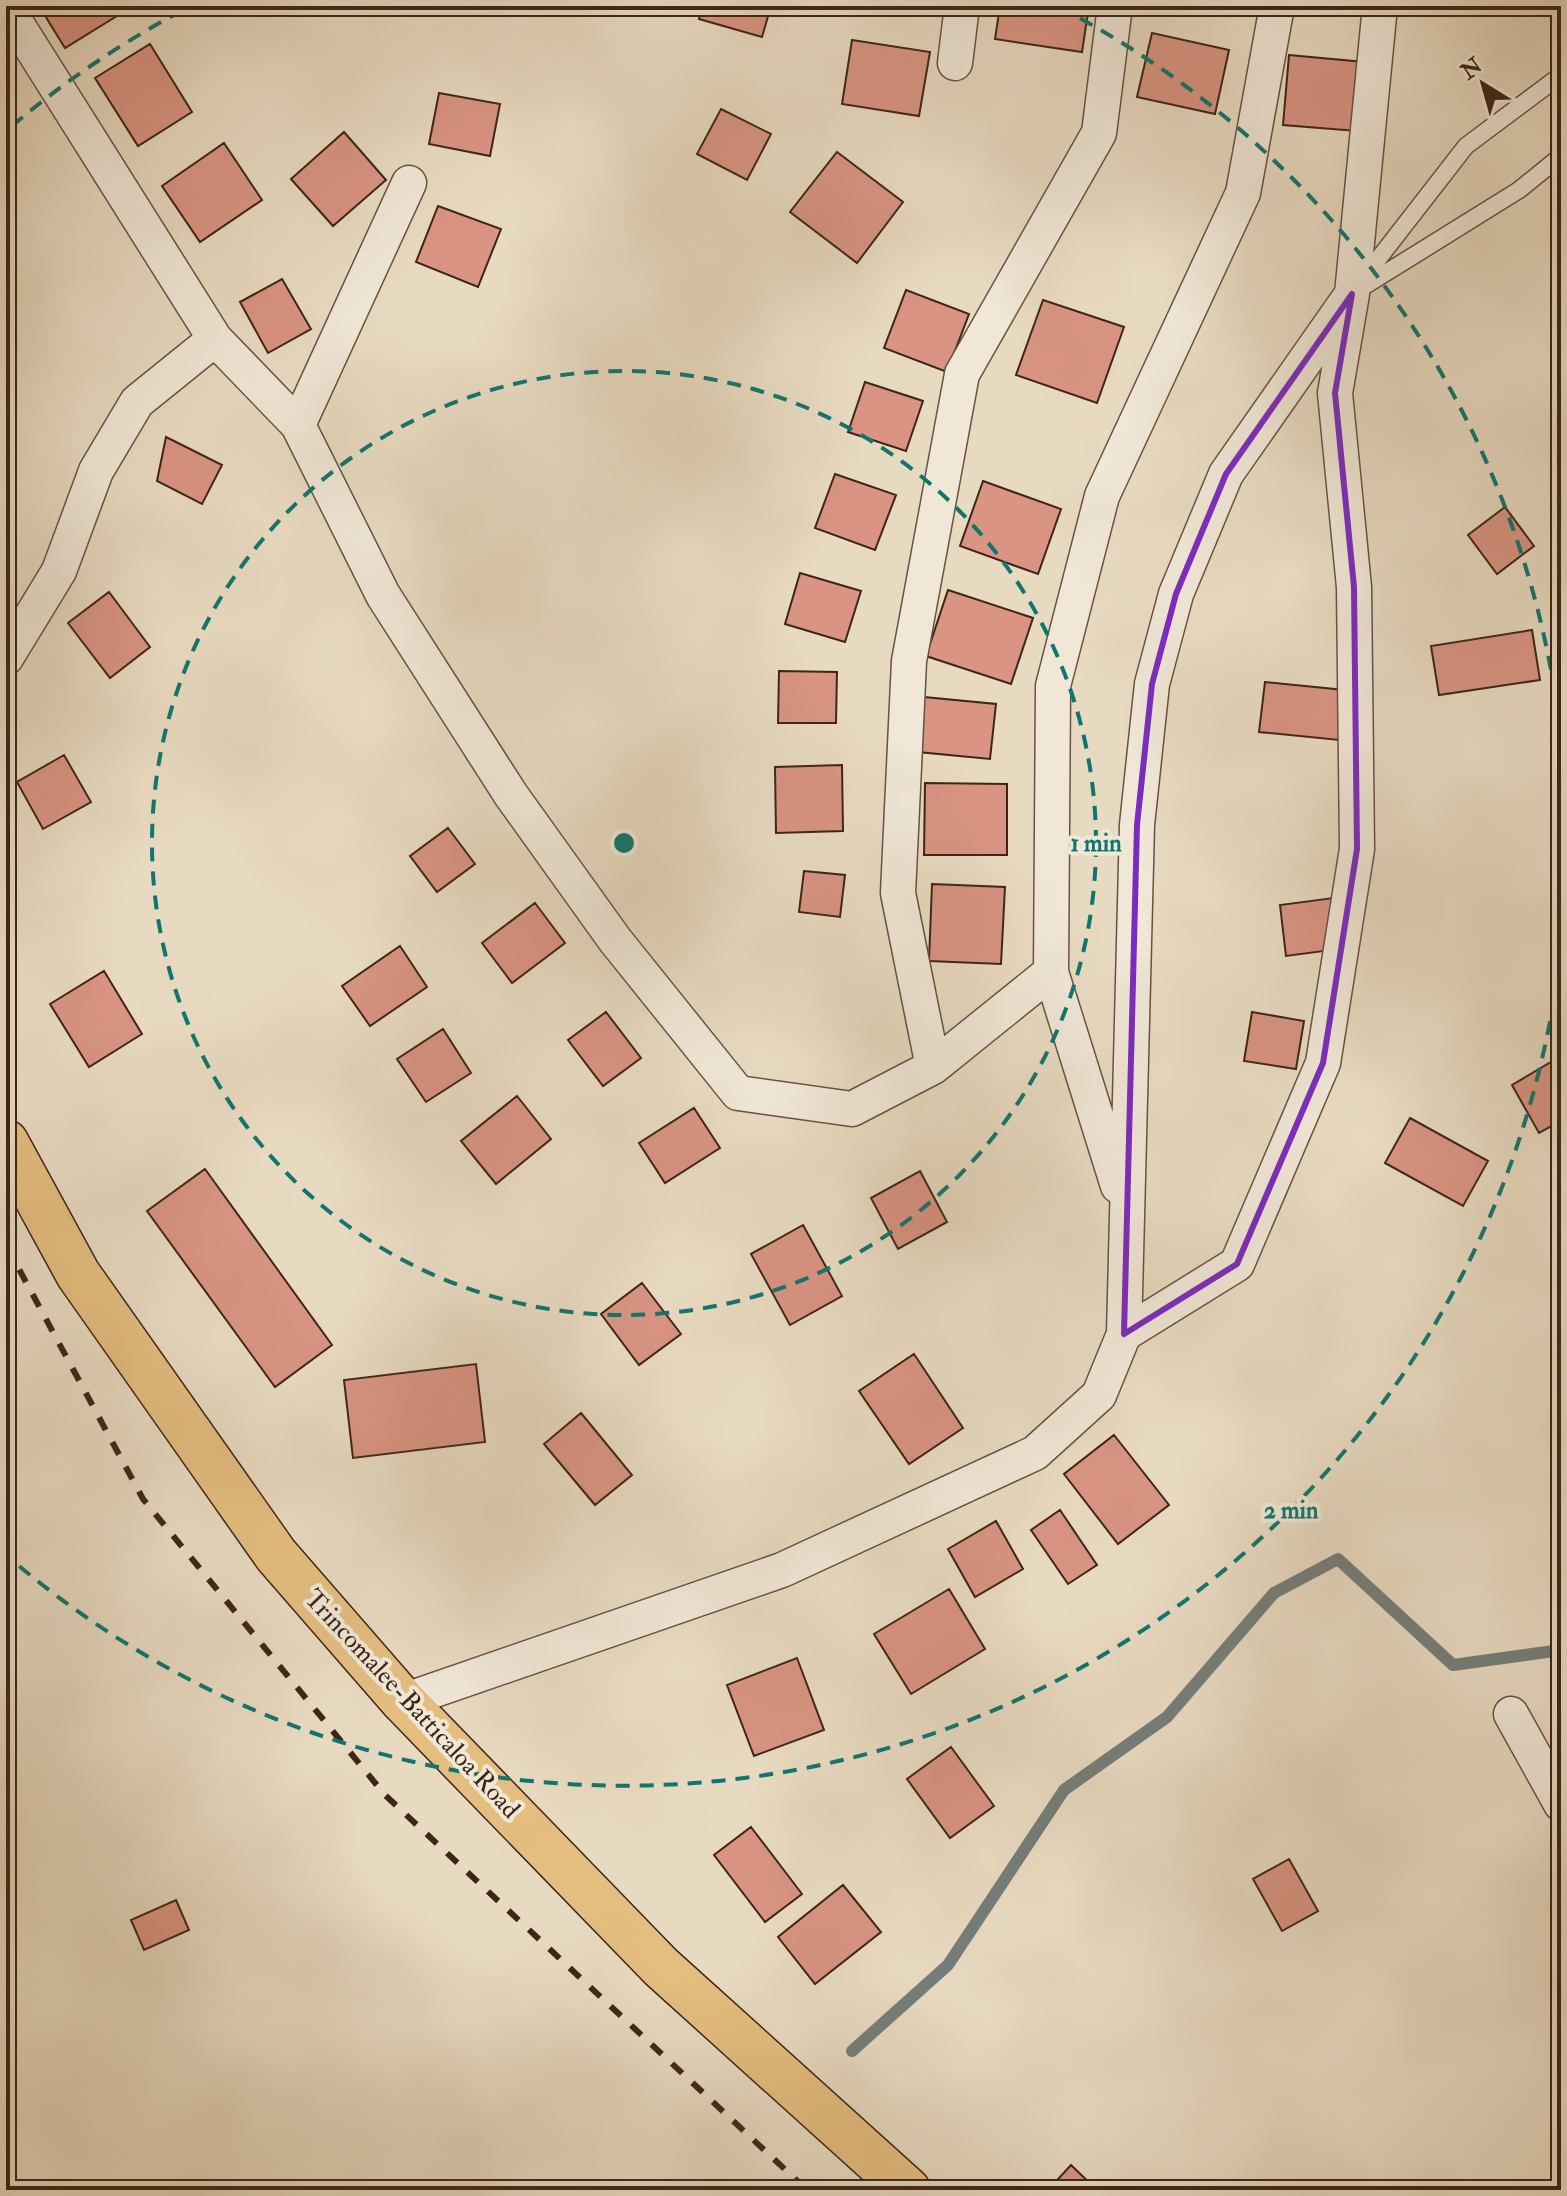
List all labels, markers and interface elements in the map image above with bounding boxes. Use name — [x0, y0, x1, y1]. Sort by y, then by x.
north arrow — [1443, 44, 1523, 124]
text: N — [1454, 52, 1488, 87]
text: 1 min — [1071, 828, 1122, 859]
centre of rings — [610, 829, 638, 857]
text: 2 min — [1264, 1495, 1319, 1526]
street label: Trincomalee-Batticaloa Road — [297, 1583, 527, 1825]

